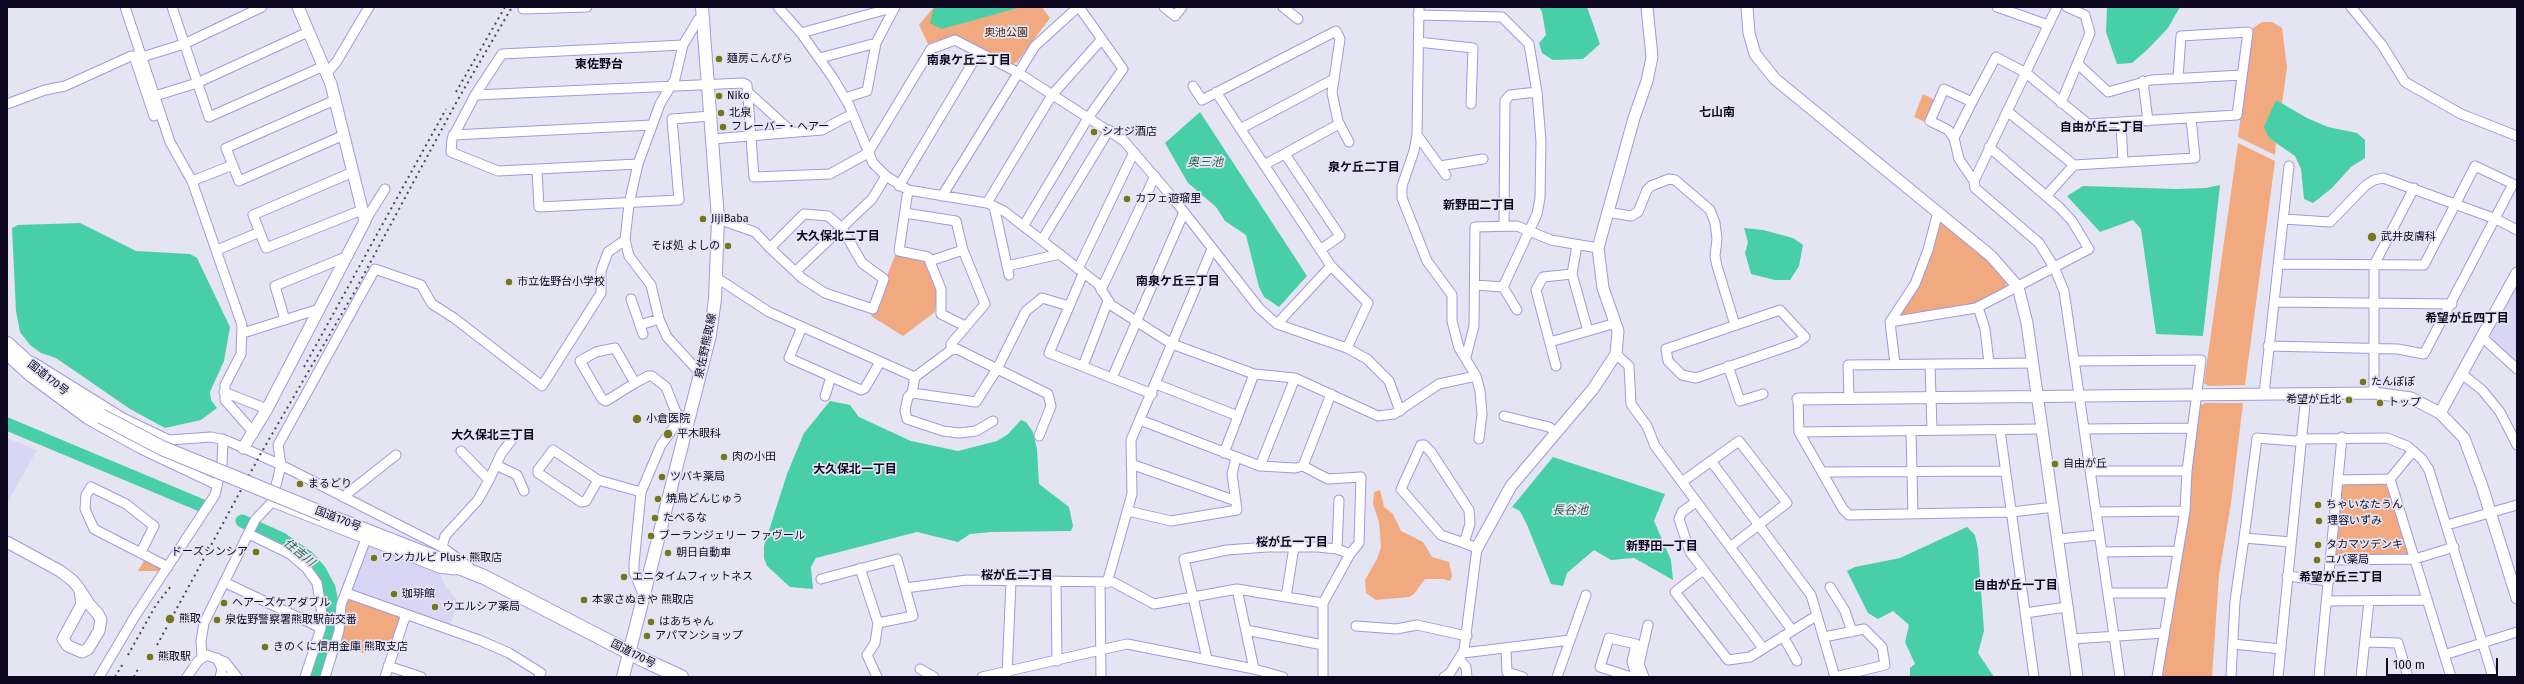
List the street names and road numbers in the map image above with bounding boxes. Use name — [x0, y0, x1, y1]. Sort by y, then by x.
street label: 泉佐野熊取線 — [693, 312, 719, 380]
street label: 国道170号 — [25, 358, 71, 398]
street label: 国道170号 — [313, 504, 363, 534]
street label: 国道170号 — [608, 637, 658, 671]

